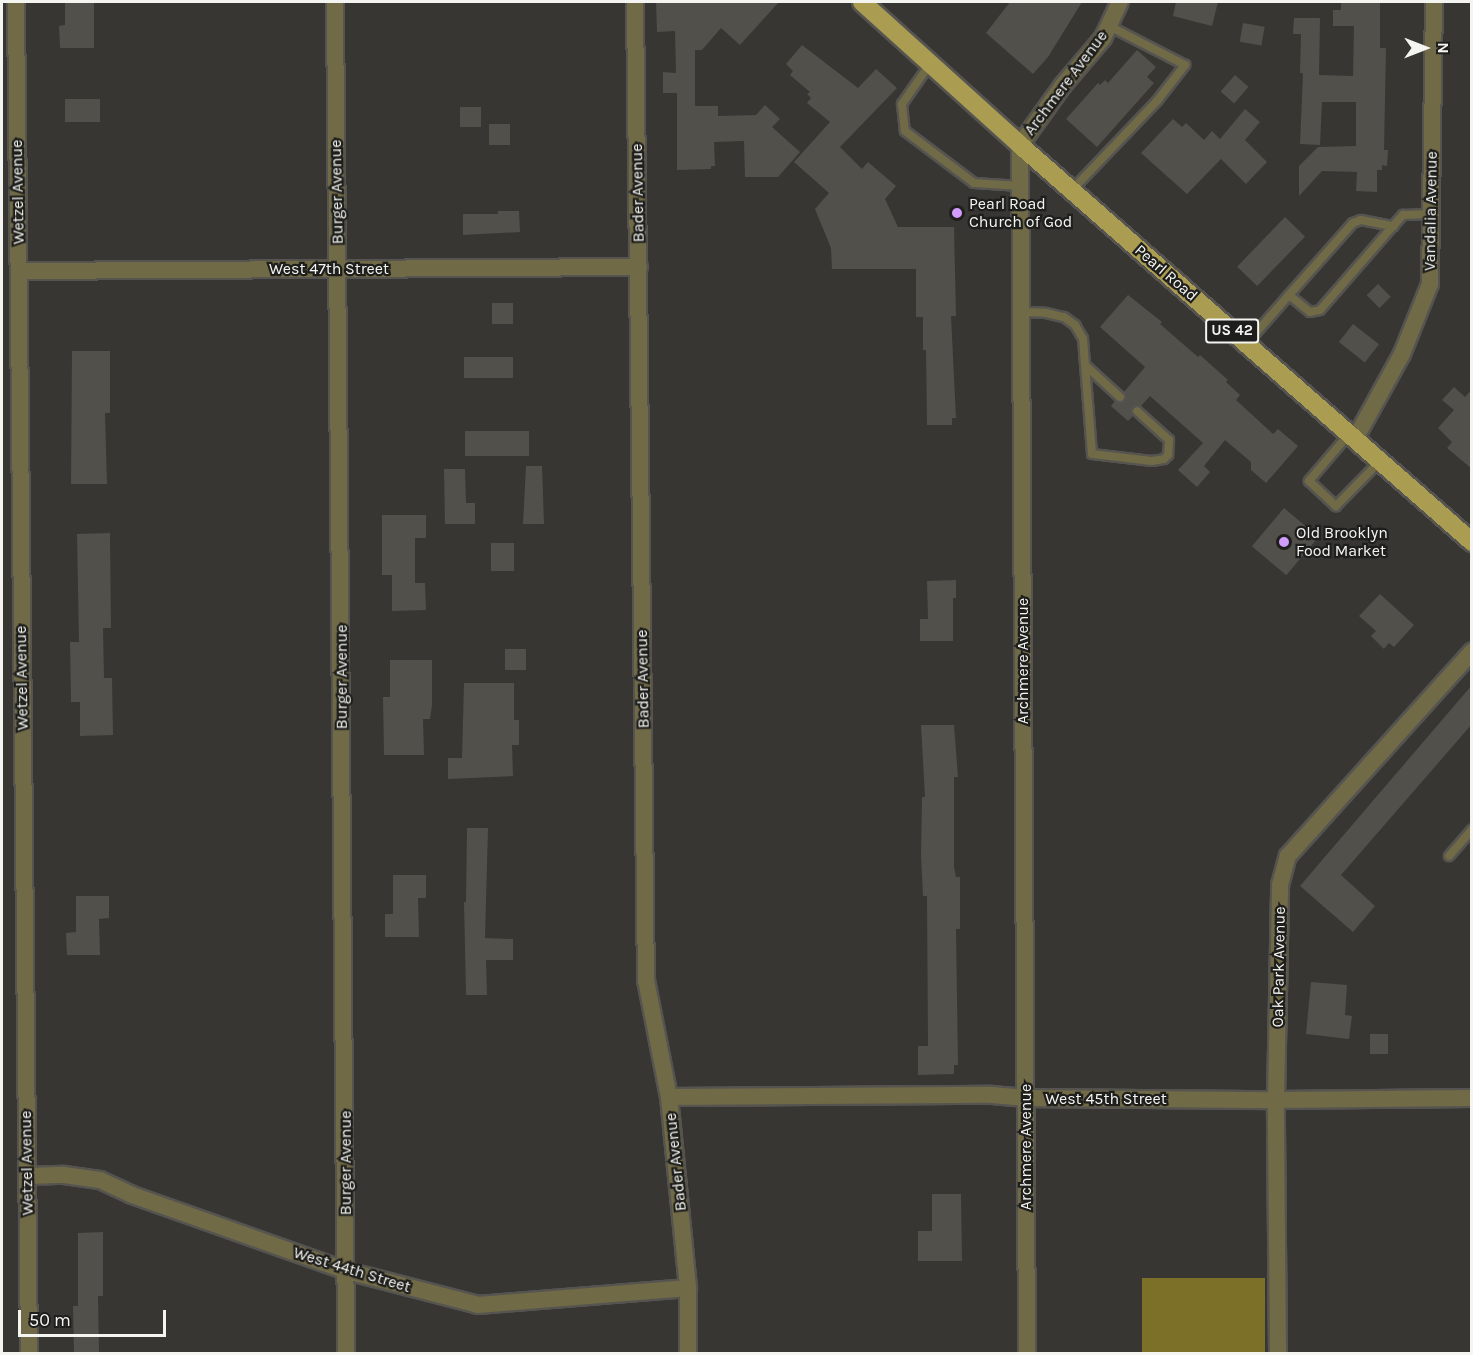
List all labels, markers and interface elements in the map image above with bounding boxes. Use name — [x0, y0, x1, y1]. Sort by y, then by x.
north arrow — [1395, 18, 1455, 78]
street label: Archmere Avenue — [1020, 27, 1112, 139]
text: N — [1434, 42, 1453, 54]
street label: Wetzel Avenue — [7, 139, 29, 245]
street label: Burger Avenue — [326, 140, 348, 244]
street label: Bader Avenue — [628, 143, 648, 243]
street label: Vandalia Avenue — [1420, 151, 1442, 271]
place label: Pearl Road Church of God — [969, 194, 1072, 232]
marker: Pearl Road Church of God — [950, 206, 964, 220]
street label: Pearl Road — [1131, 241, 1201, 305]
street label: West 47th Street — [269, 259, 389, 279]
road number: US 42 — [1205, 319, 1259, 343]
place label: Old Brooklyn Food Market — [1296, 523, 1388, 561]
marker: Old Brooklyn Food Market — [1277, 535, 1291, 549]
street label: Archmere Avenue — [1013, 598, 1033, 724]
street label: Wetzel Avenue — [11, 625, 33, 731]
street label: Burger Avenue — [332, 625, 352, 729]
street label: Bader Avenue — [633, 629, 653, 729]
street label: Oak Park Avenue — [1268, 906, 1290, 1028]
street label: Archmere Avenue — [1016, 1084, 1036, 1210]
street label: West 45th Street — [1045, 1089, 1167, 1109]
street label: Wetzel Avenue — [16, 1110, 38, 1216]
street label: Burger Avenue — [336, 1111, 356, 1215]
street label: Bader Avenue — [661, 1112, 691, 1212]
street label: West 44th Street — [291, 1243, 413, 1297]
scale bar — [21, 1298, 170, 1336]
text: 50 m — [29, 1309, 71, 1331]

